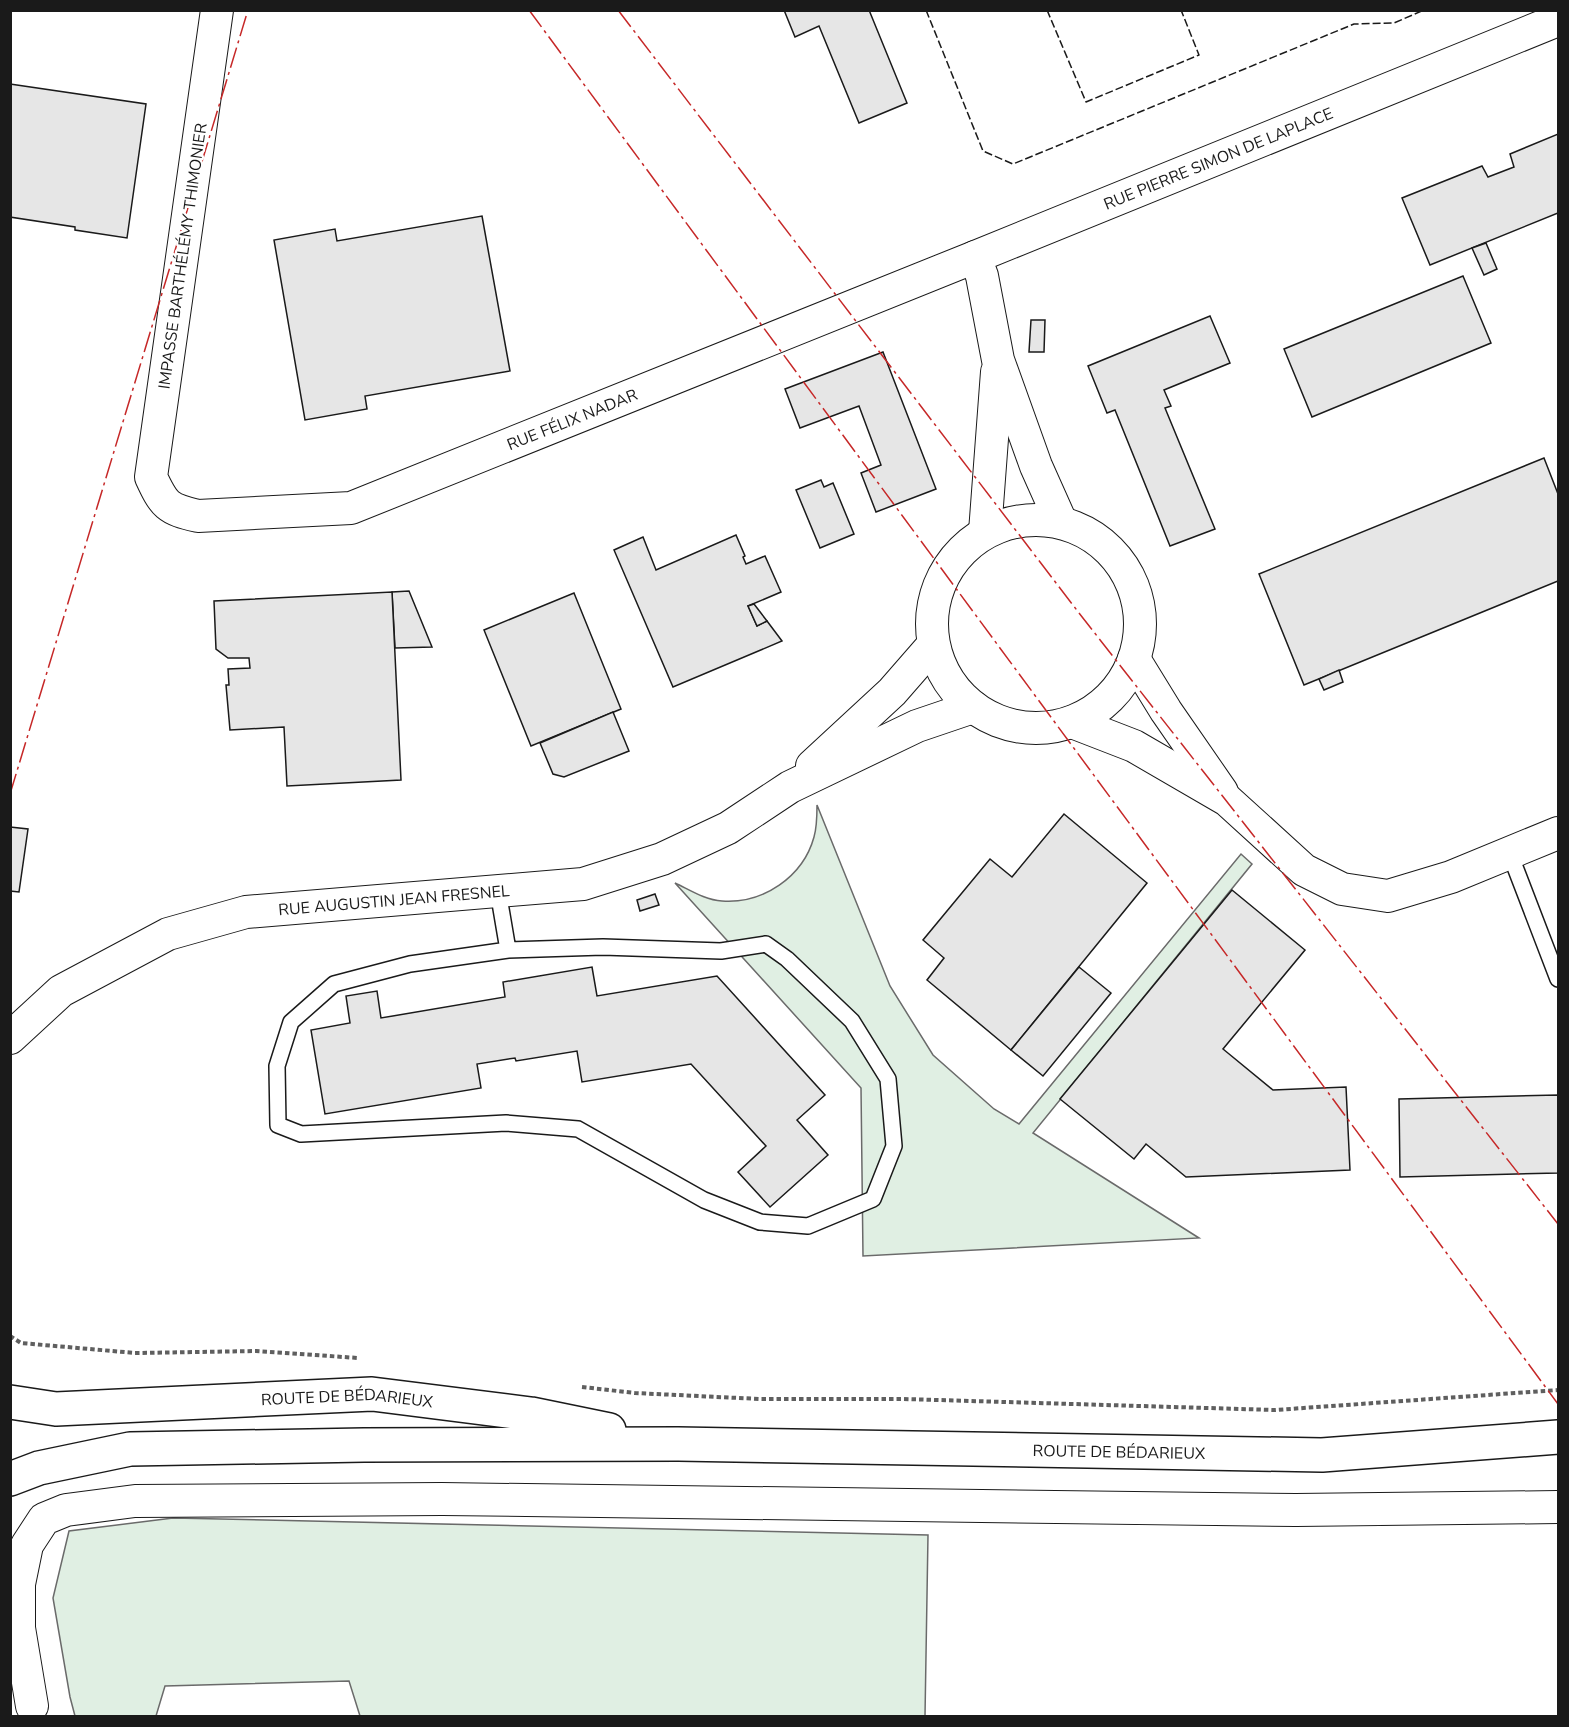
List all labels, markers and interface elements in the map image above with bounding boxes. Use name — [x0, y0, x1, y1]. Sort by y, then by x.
street label: RUE PIERRE SIMON DE LAPLACE — [1100, 103, 1336, 216]
street label: IMPASSE BARTHÉLÉMY THIMONIER — [153, 121, 213, 391]
street label: RUE FÉLIX NADAR — [504, 384, 641, 456]
street label: RUE AUGUSTIN JEAN FRESNEL — [277, 880, 511, 921]
street label: ROUTE DE BÉDARIEUX — [260, 1384, 435, 1414]
street label: ROUTE DE BÉDARIEUX — [1032, 1440, 1206, 1465]

